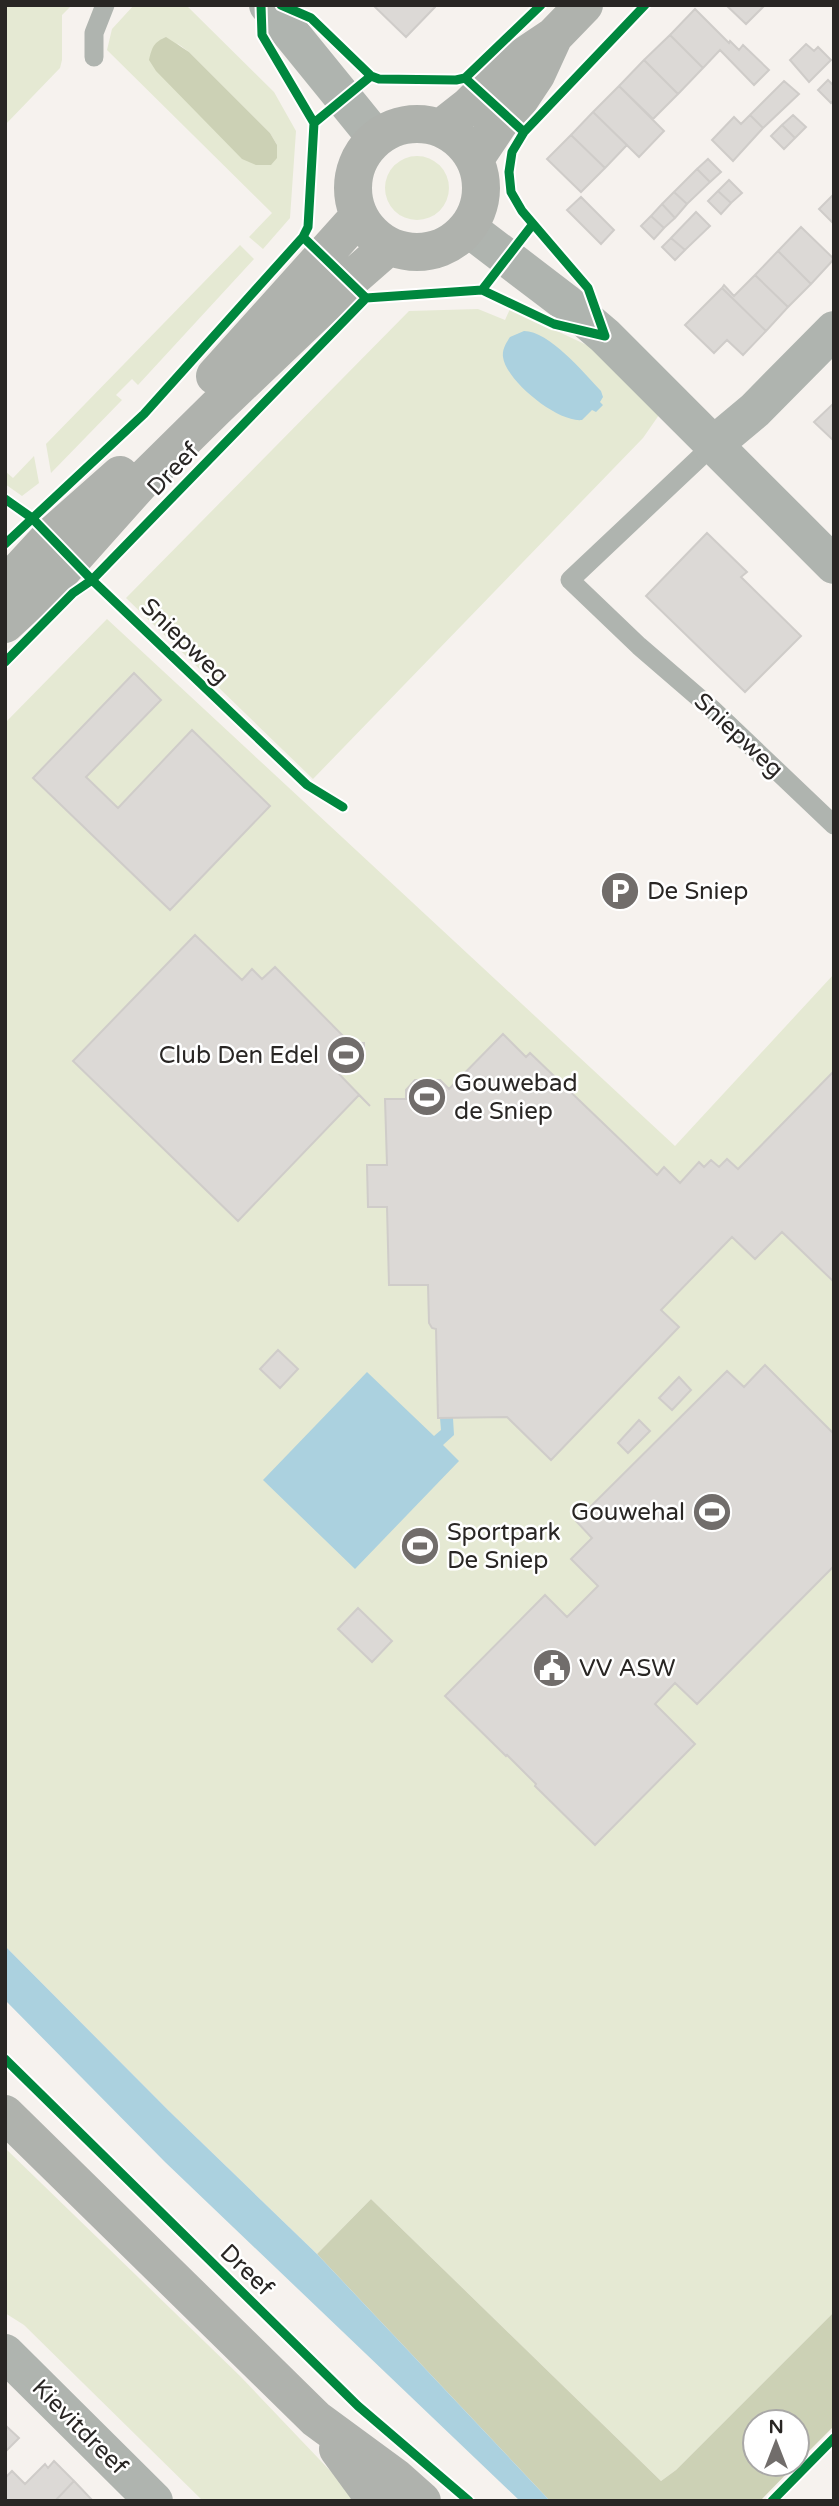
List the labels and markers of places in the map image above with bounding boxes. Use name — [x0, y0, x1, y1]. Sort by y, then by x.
parking icon: De Sniep — [599, 870, 641, 912]
place label: De Sniep — [647, 877, 748, 906]
sports icon: Club Den Edel — [325, 1034, 367, 1076]
place label: Club Den Edel — [159, 1041, 319, 1070]
place label: Gouwebad de Sniep — [454, 1069, 578, 1126]
sports icon: Gouwebad de Sniep — [406, 1076, 448, 1118]
sports icon: Gouwehal — [691, 1491, 733, 1533]
place label: Gouwehal — [571, 1498, 685, 1527]
place label: Sportpark De Sniep — [447, 1518, 561, 1575]
sports icon: Sportpark De Sniep — [399, 1525, 441, 1567]
public building icon: VV ASW — [531, 1647, 573, 1689]
place label: VV ASW — [579, 1654, 676, 1683]

